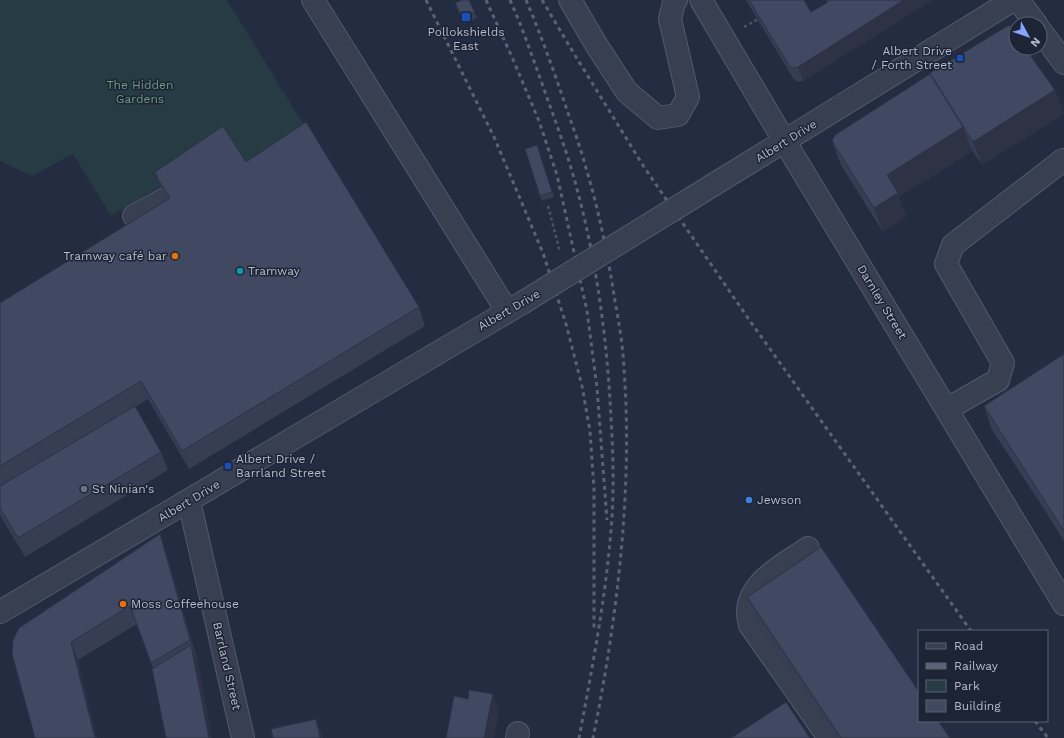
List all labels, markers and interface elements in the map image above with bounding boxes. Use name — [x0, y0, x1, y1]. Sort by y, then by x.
marker: Pollokshields East — [460, 11, 472, 23]
north arrow — [1008, 16, 1048, 56]
place label: Pollokshields East — [427, 25, 505, 53]
text: N — [1028, 35, 1043, 49]
place label: Albert Drive / Forth Street — [872, 44, 952, 72]
marker: Albert Drive / Forth Street — [955, 53, 965, 63]
park label: The Hidden Gardens — [107, 78, 173, 106]
street label: Albert Drive — [753, 117, 819, 165]
place label: Tramway café bar — [63, 249, 167, 263]
marker: Tramway café bar — [170, 251, 180, 261]
street label: Darnley Street — [854, 262, 910, 342]
place label: Tramway — [248, 264, 301, 278]
marker: Tramway — [235, 266, 245, 276]
street label: Albert Drive — [475, 287, 543, 333]
place label: Albert Drive / Barrland Street — [236, 452, 326, 480]
marker: Albert Drive / Barrland Street — [223, 461, 233, 471]
street label: Albert Drive — [156, 477, 222, 525]
place label: St Ninian's — [92, 482, 154, 496]
marker: St Ninian's — [79, 484, 89, 494]
place label: Jewson — [757, 493, 801, 507]
marker: Jewson — [744, 495, 754, 505]
place label: Moss Coffeehouse — [131, 597, 239, 611]
marker: Moss Coffeehouse — [118, 599, 128, 609]
street label: Barrland Street — [210, 621, 244, 711]
legend — [918, 630, 1048, 722]
text: Road — [954, 639, 983, 653]
text: Railway — [954, 659, 999, 673]
text: Park — [954, 679, 980, 693]
text: Building — [954, 699, 1001, 713]

